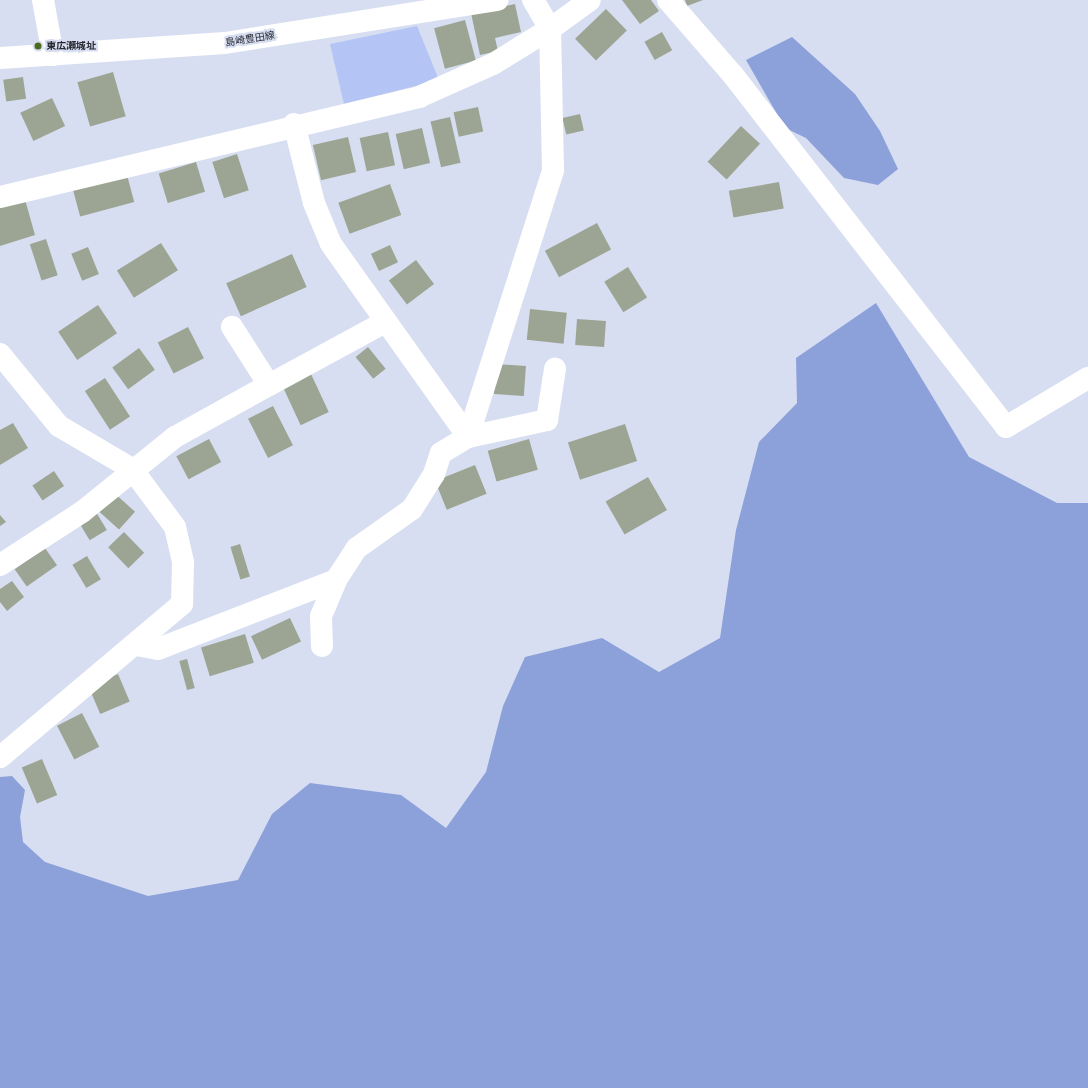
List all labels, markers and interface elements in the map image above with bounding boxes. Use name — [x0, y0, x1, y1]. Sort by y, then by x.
street label: 島崎豊田線 — [224, 29, 276, 49]
place label: 東広瀬城址 — [46, 40, 96, 52]
marker: 東広瀬城址 — [33, 41, 43, 51]

